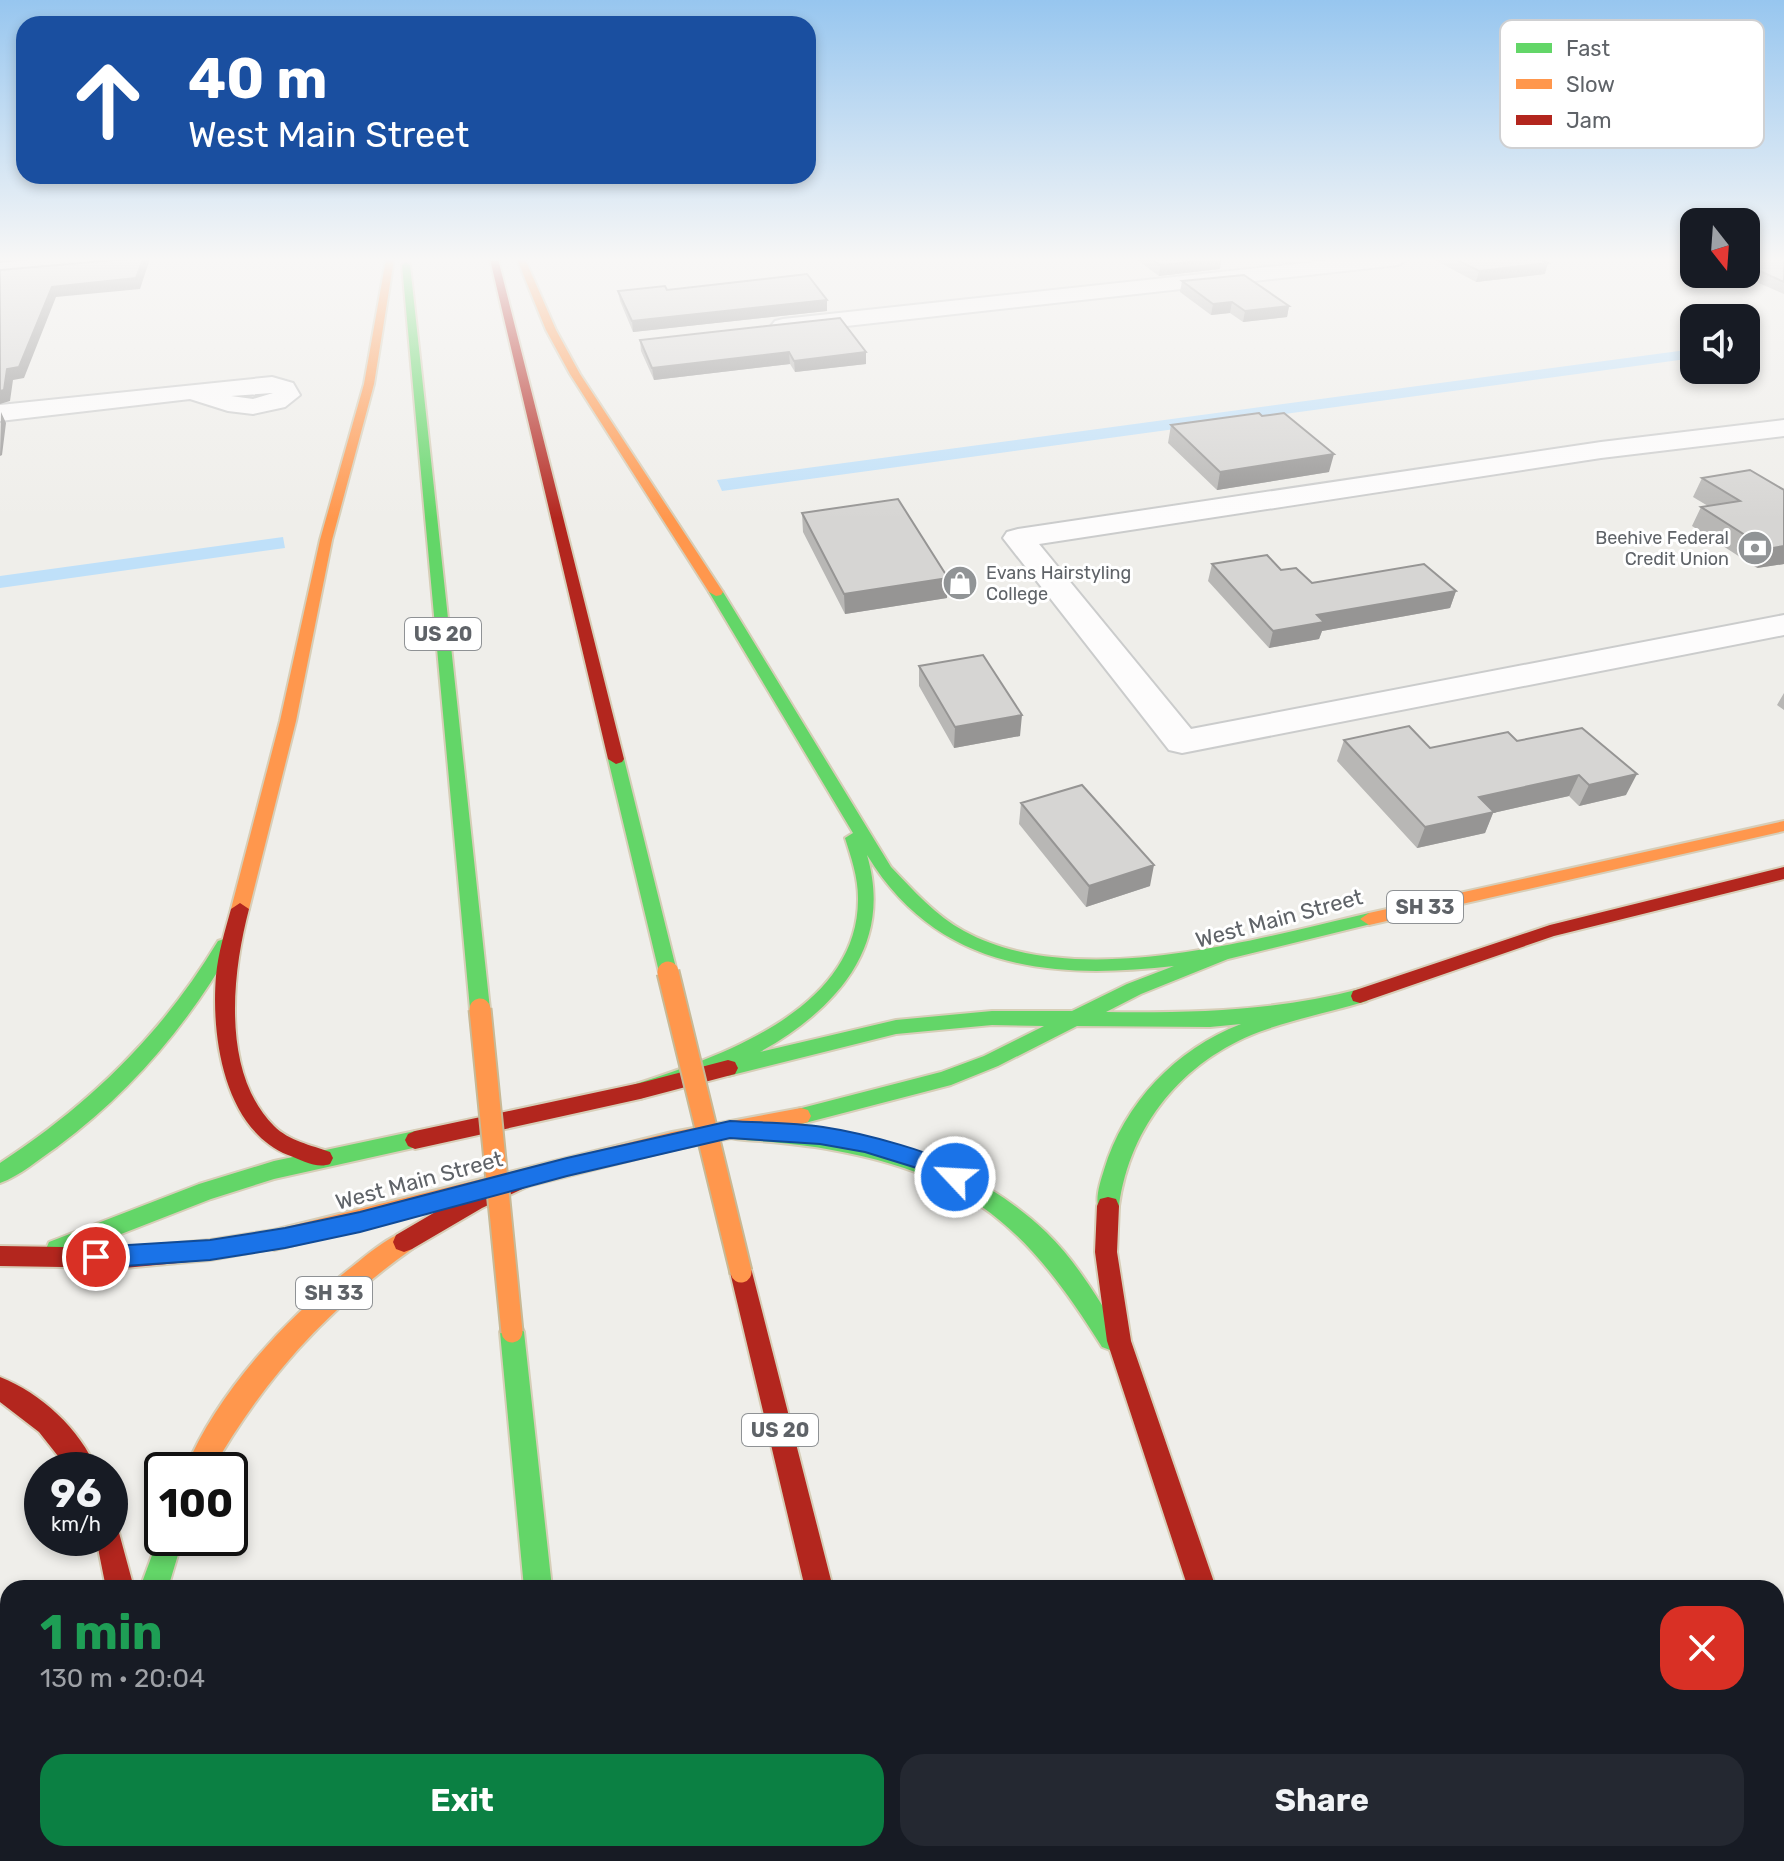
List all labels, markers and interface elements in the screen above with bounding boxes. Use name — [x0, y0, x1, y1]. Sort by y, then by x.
legend — [1500, 20, 1764, 148]
text: Fast — [1566, 35, 1611, 62]
text: 40 m — [188, 46, 328, 112]
icon: ahead — [56, 48, 160, 152]
text: Slow — [1566, 71, 1615, 98]
text: Jam — [1566, 107, 1612, 134]
text: West Main Street — [188, 113, 469, 156]
north arrow — [1680, 208, 1760, 288]
map controls — [1680, 208, 1760, 384]
button: sound — [1680, 304, 1760, 384]
place label: Beehive Federal Credit Union — [1595, 527, 1729, 570]
bank icon: Beehive Federal Credit Union — [1736, 529, 1774, 567]
place label: Evans Hairstyling College — [986, 562, 1131, 605]
shop icon: Evans Hairstyling College — [941, 564, 979, 602]
road number: US 20 — [405, 618, 481, 650]
street label: West Main Street — [1193, 883, 1366, 954]
road number: SH 33 — [1387, 891, 1463, 923]
position arrow — [913, 1135, 997, 1219]
street label: West Main Street — [333, 1145, 506, 1216]
pin — [62, 1223, 130, 1291]
icon: arrive — [74, 1235, 118, 1279]
road number: SH 33 — [296, 1277, 372, 1309]
road number: US 20 — [742, 1414, 818, 1446]
speed limit sign: 100 — [144, 1452, 248, 1556]
text: 96 — [50, 1470, 102, 1517]
text: km/h — [51, 1512, 101, 1536]
text: 1 min — [40, 1604, 163, 1661]
button: close — [1660, 1606, 1744, 1690]
text: 130 m · 20:04 — [40, 1663, 205, 1694]
button: Exit — [40, 1754, 884, 1846]
button: Share — [900, 1754, 1744, 1846]

